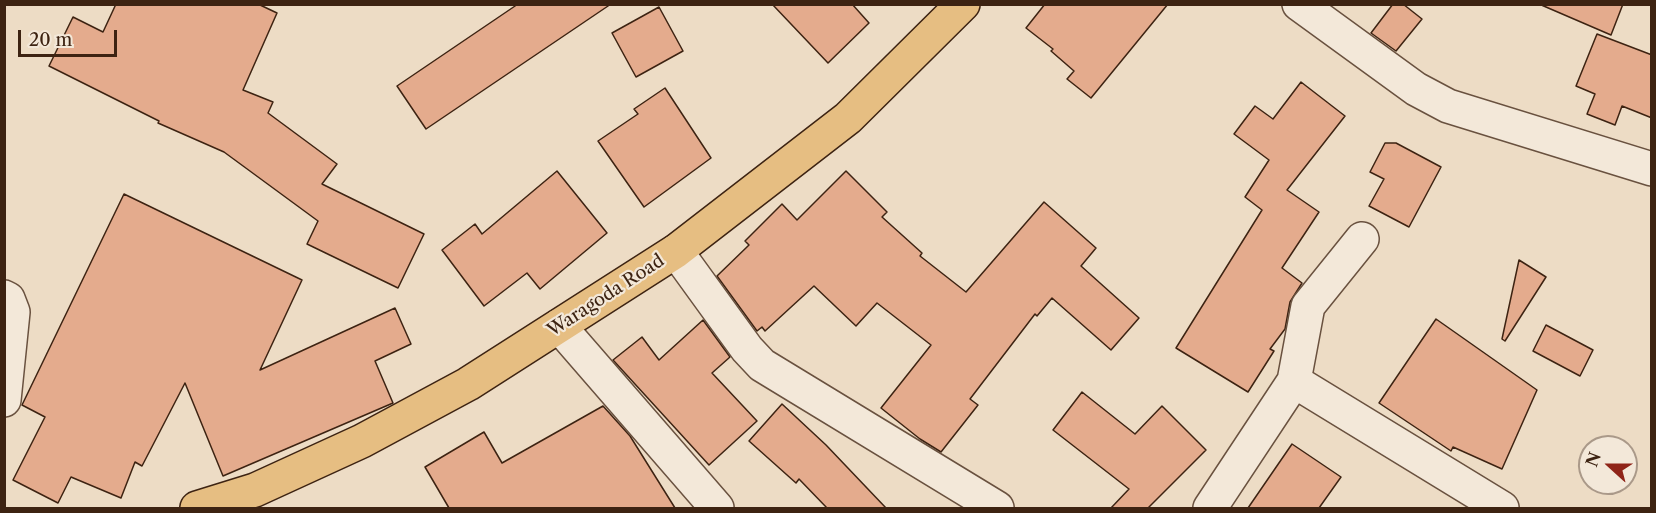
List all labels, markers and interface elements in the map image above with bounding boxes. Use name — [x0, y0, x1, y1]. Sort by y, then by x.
scale bar — [21, 18, 120, 56]
text: 20 m — [29, 29, 72, 51]
street label: Waragoda Road — [544, 250, 668, 342]
north arrow — [1578, 435, 1638, 495]
text: N — [1581, 449, 1605, 469]

